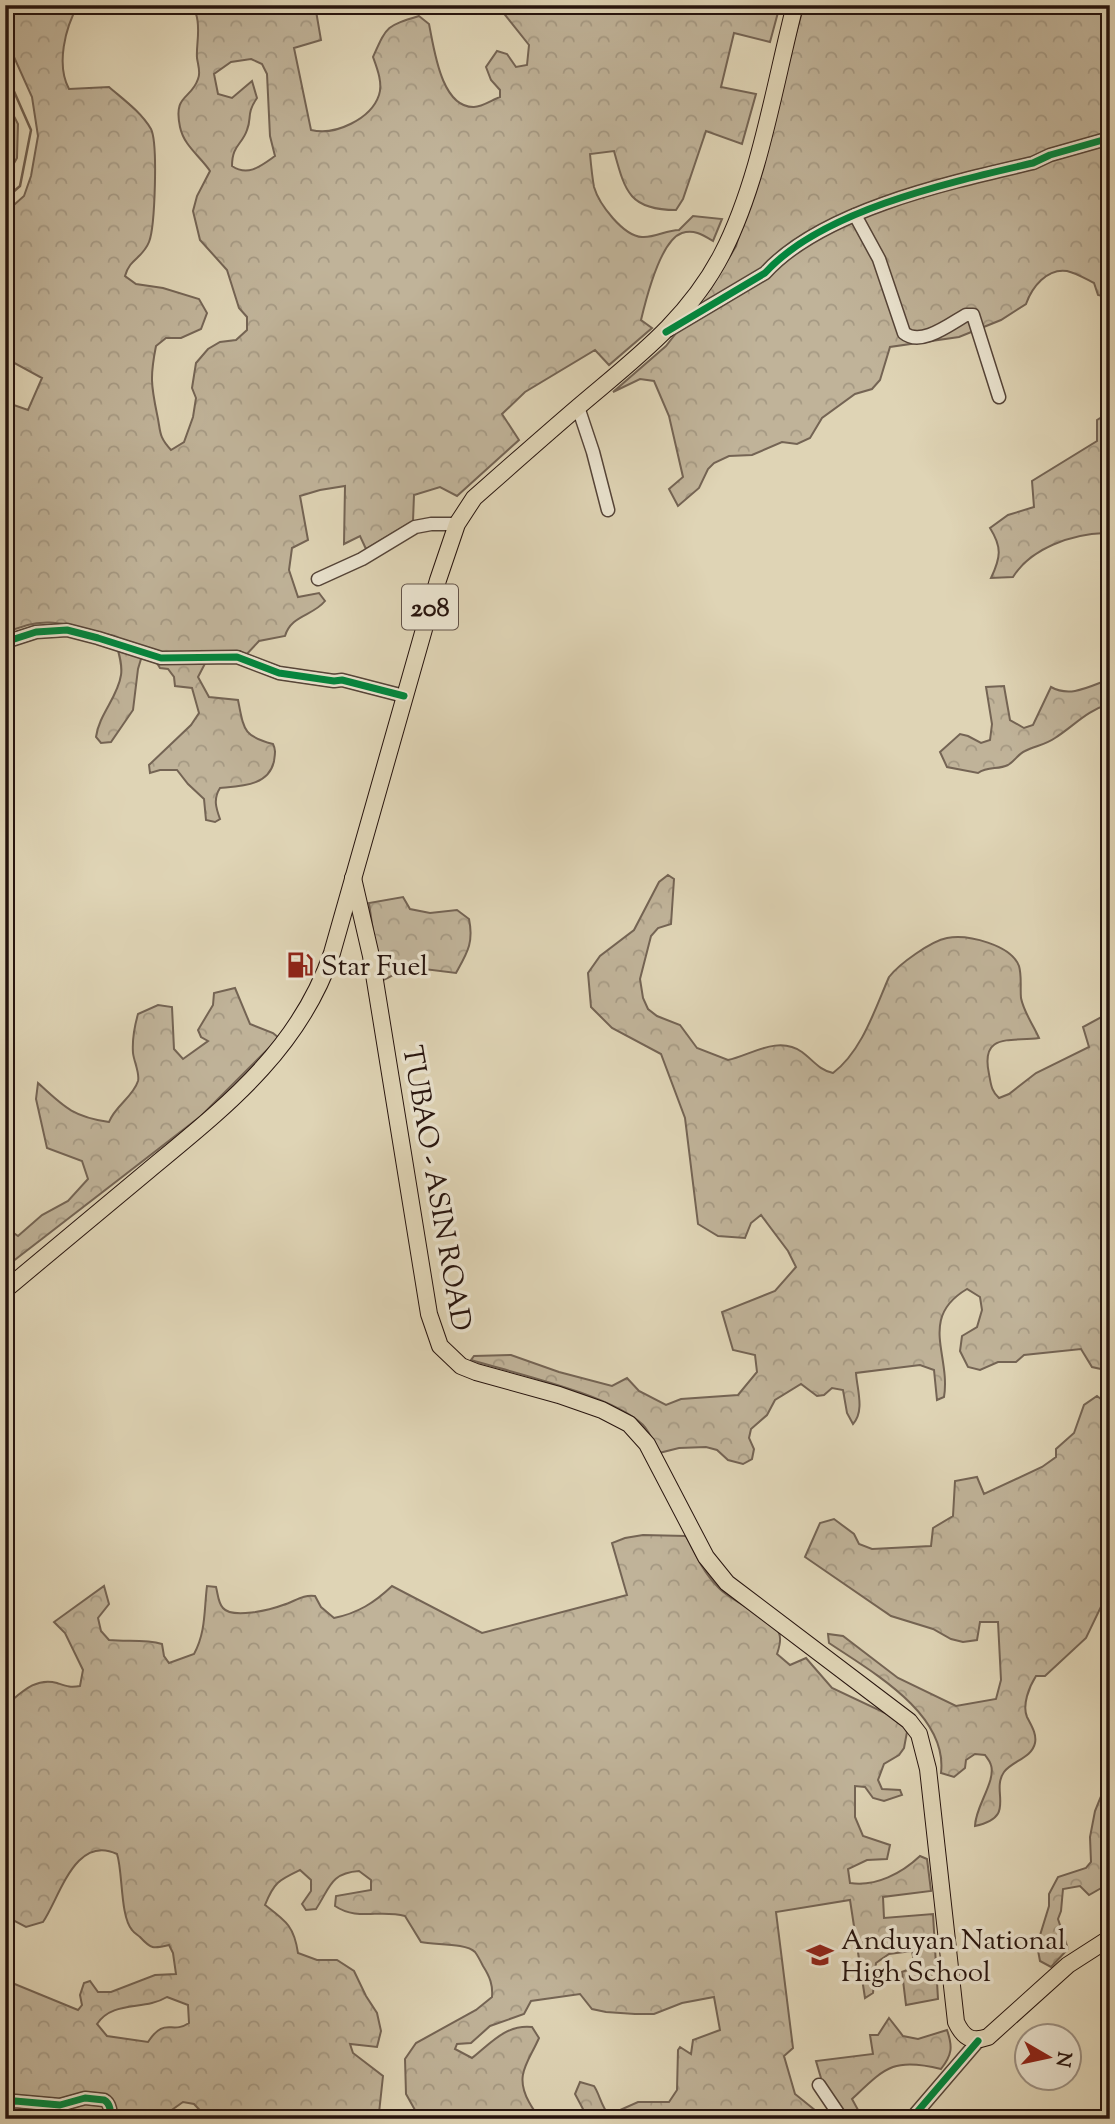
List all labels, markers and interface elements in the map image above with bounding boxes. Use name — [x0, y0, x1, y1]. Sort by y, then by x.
road number: 208 — [402, 584, 458, 629]
place label: Star Fuel — [321, 948, 428, 988]
fuel station icon: Star Fuel — [285, 950, 315, 980]
street label: TUBAO - ASIN ROAD — [390, 1043, 480, 1334]
place label: Anduyan National High School — [841, 1922, 1066, 1994]
school or university icon: Anduyan National High School — [805, 1940, 835, 1970]
north arrow — [1014, 2022, 1084, 2092]
text: N — [1048, 2050, 1077, 2069]

